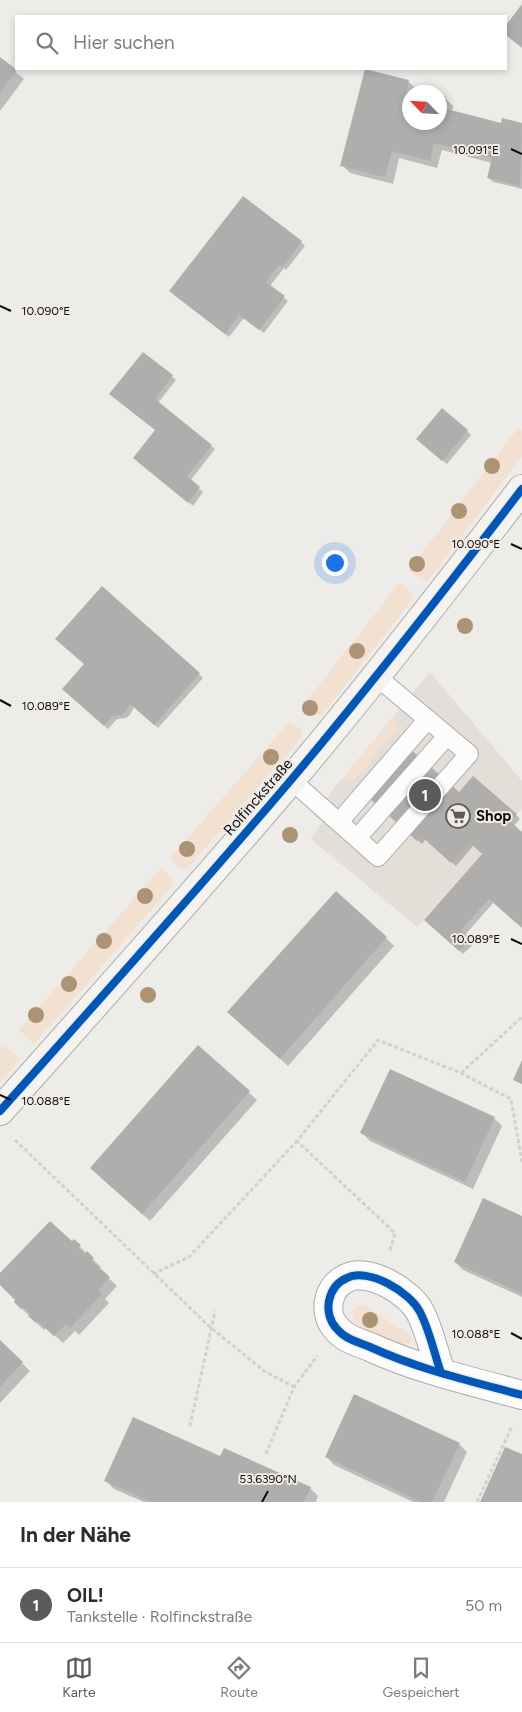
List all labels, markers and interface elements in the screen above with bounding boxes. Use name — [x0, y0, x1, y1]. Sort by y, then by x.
search box — [15, 15, 507, 70]
icon: search — [33, 29, 61, 57]
text: Hier suchen — [73, 31, 174, 54]
north arrow — [402, 85, 447, 130]
text: 10.091°E — [453, 143, 499, 157]
text: 10.090°E — [22, 304, 70, 318]
text: 10.090°E — [452, 537, 500, 551]
your location — [322, 550, 348, 576]
text: 10.089°E — [22, 699, 70, 713]
street label: Rolfinckstraße — [220, 755, 296, 839]
pin: 1 — [409, 776, 441, 814]
supermarket icon: Shop — [445, 803, 471, 829]
place label: Shop — [476, 807, 511, 825]
text: 10.089°E — [452, 932, 500, 946]
text: 10.088°E — [21, 1094, 71, 1108]
text: 10.088°E — [451, 1327, 501, 1341]
text: 53.6390°N — [239, 1472, 297, 1486]
text: In der Nähe — [20, 1522, 131, 1547]
text: OIL! — [67, 1584, 104, 1607]
text: 1 — [33, 1596, 39, 1615]
text: 50 m — [465, 1596, 502, 1615]
text: Tankstelle · Rolfinckstraße — [67, 1607, 252, 1626]
tab: Karte — [62, 1654, 96, 1701]
tab: Route — [220, 1654, 258, 1701]
tab: Gespeichert — [383, 1654, 460, 1701]

